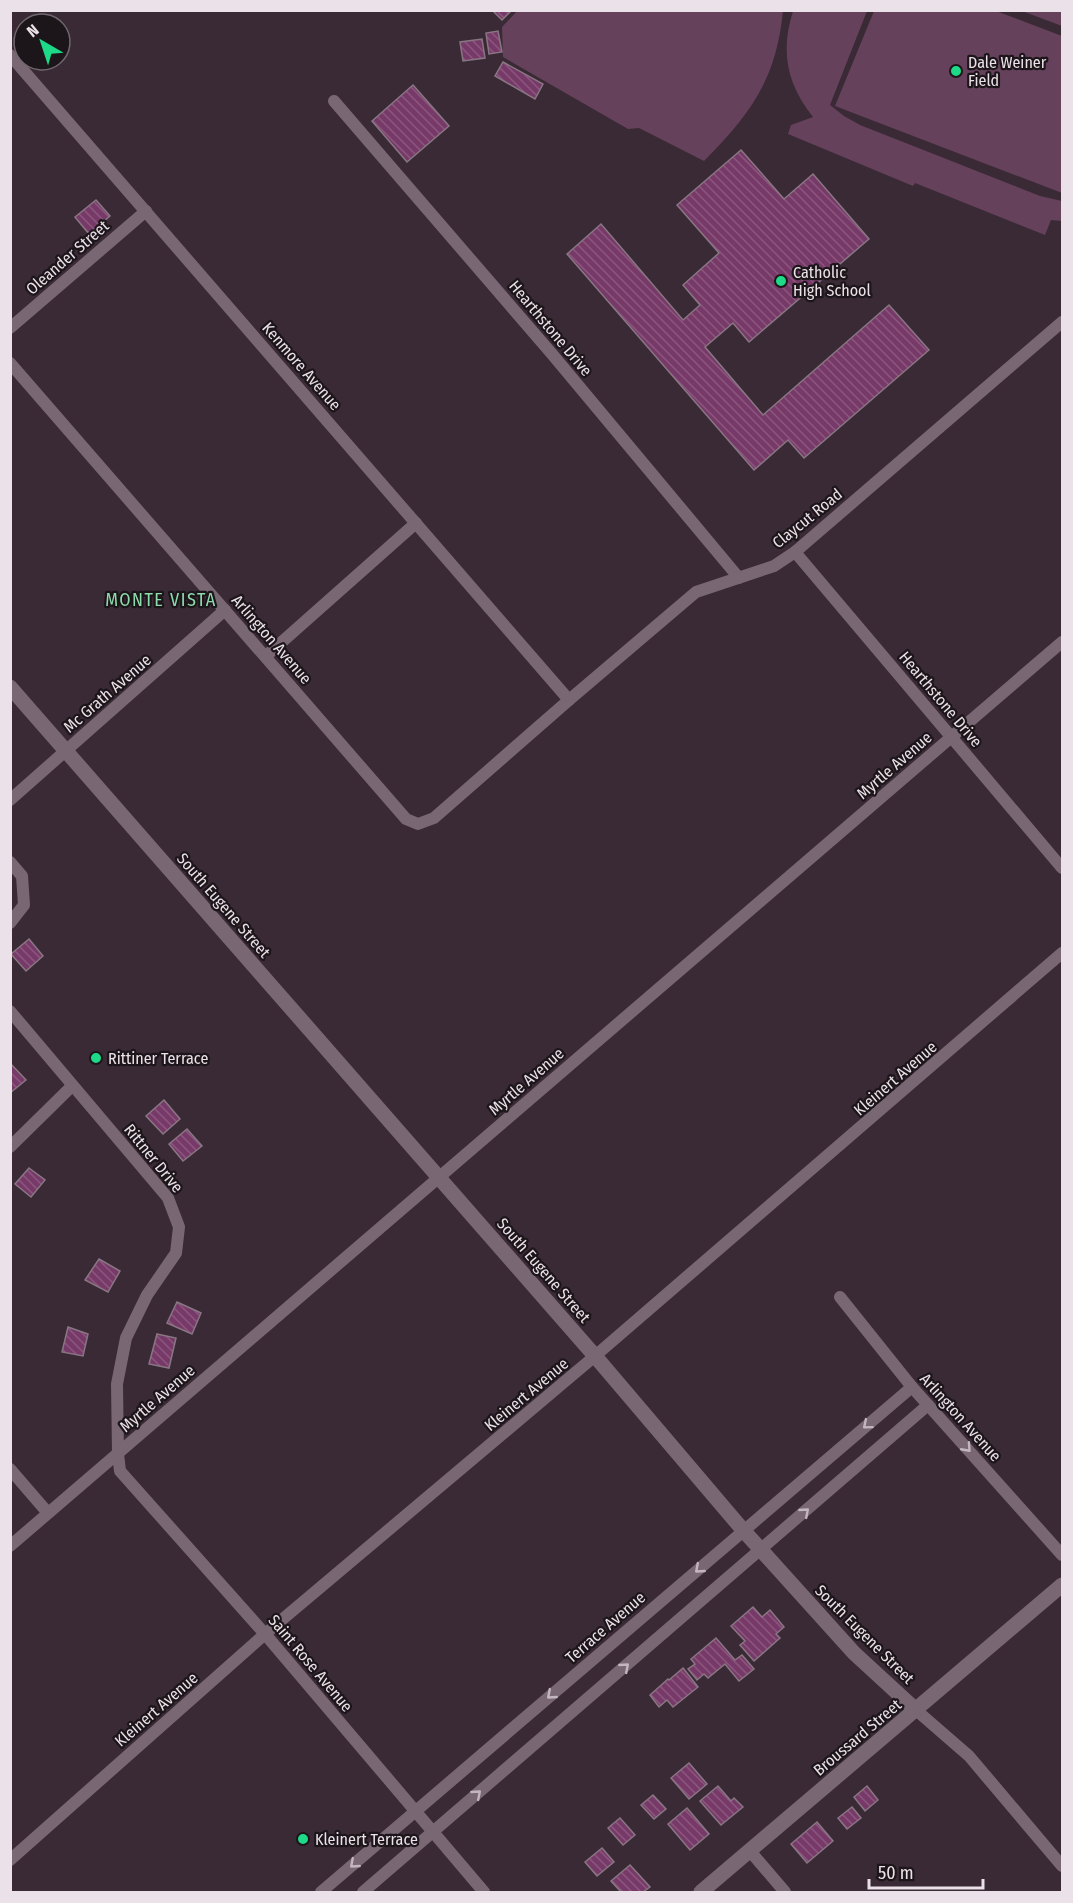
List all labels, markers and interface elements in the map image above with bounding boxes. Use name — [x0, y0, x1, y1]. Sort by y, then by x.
north arrow — [12, 12, 72, 72]
text: N — [23, 20, 43, 41]
place label: Dale Weiner Field — [968, 53, 1047, 90]
marker: Dale Weiner Field — [949, 64, 963, 78]
street label: Oleander Street — [22, 216, 113, 298]
place label: Catholic High School — [793, 263, 871, 300]
marker: Catholic High School — [774, 274, 788, 288]
street label: Hearthstone Drive — [505, 277, 596, 380]
street label: Kenmore Avenue — [258, 319, 345, 414]
street label: Claycut Road — [769, 485, 846, 552]
district label: MONTE VISTA — [105, 589, 217, 611]
street label: Arlington Avenue — [228, 591, 316, 688]
street label: Hearthstone Drive — [895, 648, 986, 751]
street label: Mc Grath Avenue — [60, 650, 155, 736]
street label: Myrtle Avenue — [853, 728, 936, 803]
street label: South Eugene Street — [173, 849, 275, 962]
street label: Kleinert Avenue — [850, 1037, 941, 1120]
street label: Myrtle Avenue — [485, 1044, 568, 1119]
place label: Rittiner Terrace — [108, 1049, 208, 1068]
marker: Rittiner Terrace — [89, 1051, 103, 1065]
street label: Rittner Drive — [120, 1120, 187, 1197]
street label: South Eugene Street — [493, 1214, 595, 1327]
street label: Kleinert Avenue — [481, 1354, 572, 1435]
street label: Myrtle Avenue — [116, 1361, 199, 1436]
street label: Arlington Avenue — [916, 1369, 1005, 1465]
one-way arrow — [863, 1418, 874, 1429]
one-way arrow — [960, 1441, 971, 1452]
one-way arrow — [798, 1508, 809, 1519]
one-way arrow — [695, 1561, 706, 1572]
street label: South Eugene Street — [811, 1581, 919, 1688]
street label: Terrace Avenue — [562, 1588, 649, 1667]
street label: Saint Rose Avenue — [265, 1611, 357, 1716]
one-way arrow — [618, 1663, 629, 1674]
street label: Kleinert Avenue — [111, 1668, 202, 1751]
one-way arrow — [547, 1688, 558, 1699]
street label: Broussard Street — [810, 1695, 906, 1780]
one-way arrow — [470, 1791, 481, 1802]
place label: Kleinert Terrace — [315, 1830, 418, 1849]
marker: Kleinert Terrace — [296, 1832, 310, 1846]
scale bar — [869, 1852, 983, 1890]
one-way arrow — [350, 1856, 361, 1867]
text: 50 m — [878, 1862, 914, 1884]

